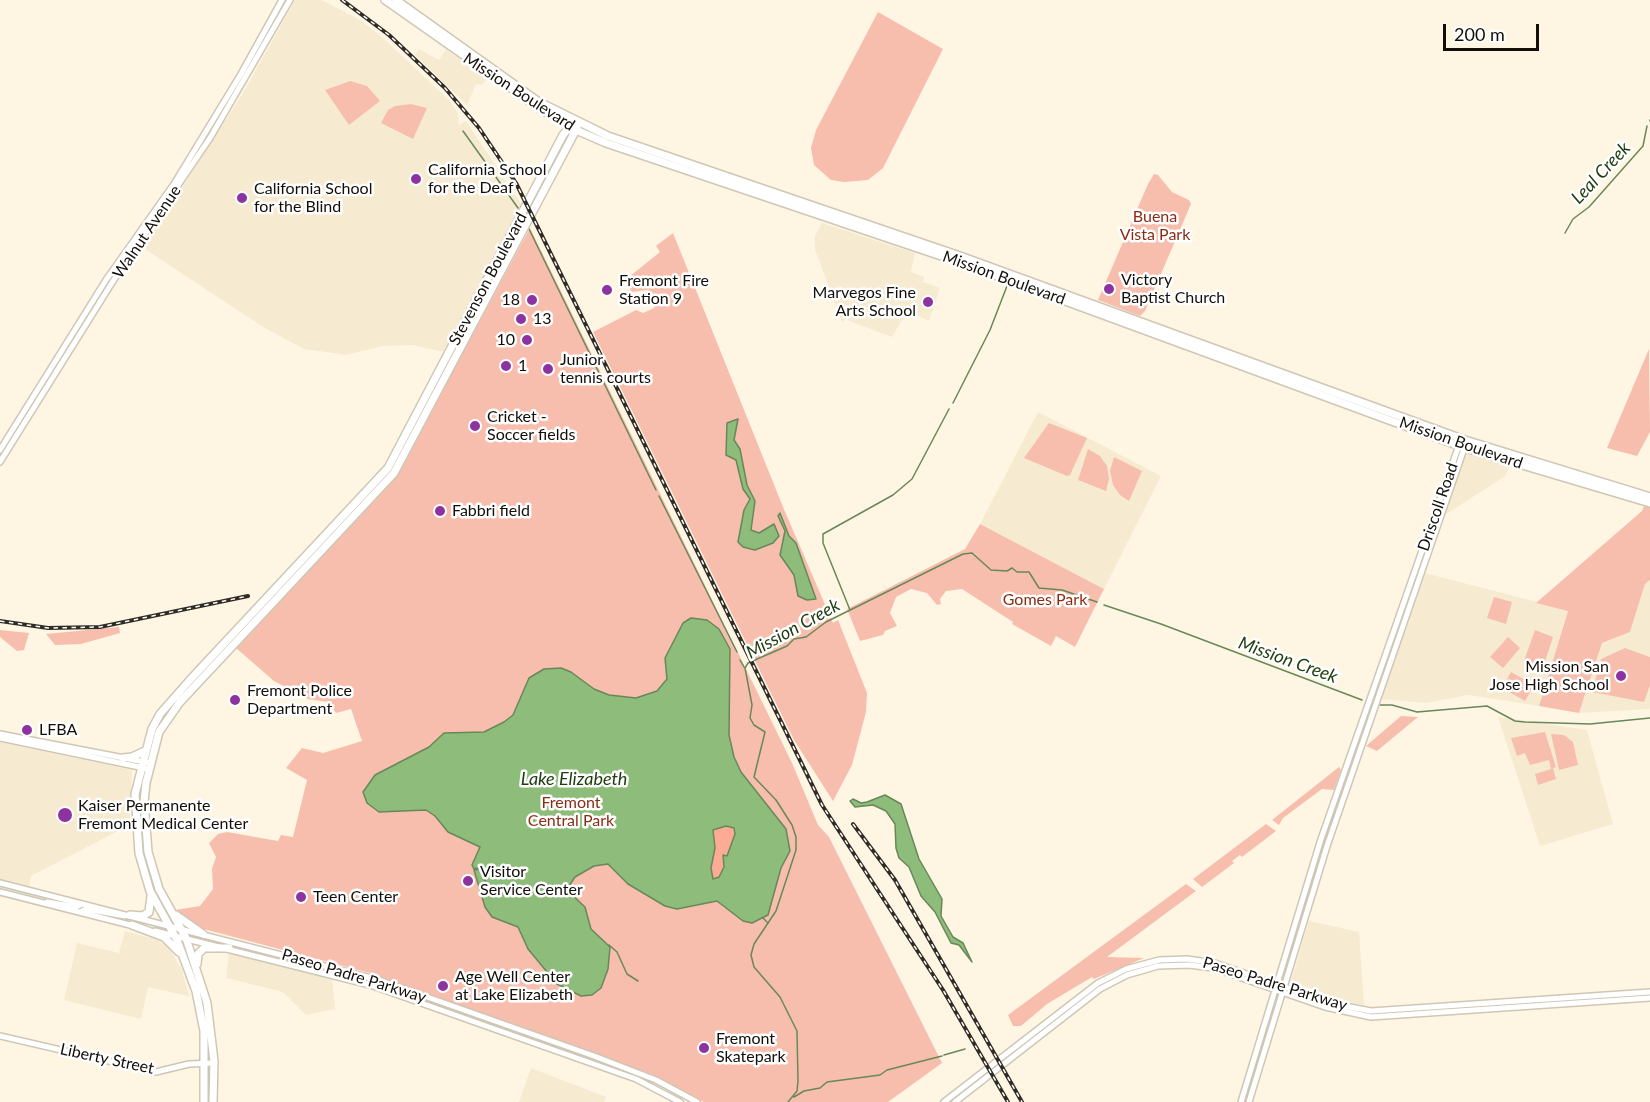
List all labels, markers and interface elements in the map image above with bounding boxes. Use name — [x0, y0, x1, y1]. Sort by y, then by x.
scale bar — [1446, 12, 1542, 50]
text: 200 m — [1454, 23, 1505, 45]
street label: Mission Boulevard — [460, 49, 578, 135]
water label: Leal Creek — [1567, 138, 1635, 208]
place label: California School for the Deaf — [428, 160, 546, 198]
marker: California School for the Deaf — [409, 172, 423, 186]
place label: California School for the Blind — [254, 179, 372, 217]
street label: Walnut Avenue — [109, 182, 185, 282]
marker: California School for the Blind — [235, 191, 249, 205]
park label: Buena Vista Park — [1120, 207, 1190, 245]
street label: Stevenson Boulevard — [445, 209, 531, 349]
street label: Mission Boulevard — [940, 247, 1068, 309]
place label: Victory Baptist Church — [1121, 270, 1225, 308]
place label: Fremont Fire Station 9 — [619, 271, 709, 309]
marker: Victory Baptist Church — [1102, 282, 1116, 296]
marker: Fremont Fire Station 9 — [600, 283, 614, 297]
place label: Marvegos Fine Arts School — [813, 283, 916, 321]
place label: 18 — [501, 290, 520, 310]
marker: 18 — [525, 293, 539, 307]
marker: Marvegos Fine Arts School — [921, 295, 935, 309]
place label: 13 — [533, 309, 552, 329]
marker: 13 — [514, 312, 528, 326]
place label: 10 — [496, 330, 515, 350]
marker: 10 — [520, 333, 534, 347]
place label: Junior tennis courts — [560, 350, 651, 388]
place label: 1 — [518, 356, 527, 376]
marker: 1 — [499, 359, 513, 373]
marker: Junior tennis courts — [541, 362, 555, 376]
place label: Cricket - Soccer fields — [487, 407, 575, 445]
street label: Mission Boulevard — [1397, 413, 1525, 473]
marker: Cricket - Soccer fields — [468, 419, 482, 433]
street label: Driscoll Road — [1414, 460, 1462, 554]
place label: Fabbri field — [452, 501, 530, 521]
marker: Fabbri field — [433, 504, 447, 518]
park label: Gomes Park — [1003, 590, 1087, 610]
water label: Mission Creek — [742, 594, 844, 664]
water label: Mission Creek — [1236, 632, 1340, 688]
place label: Mission San Jose High School — [1490, 657, 1609, 695]
marker: Mission San Jose High School — [1614, 669, 1628, 683]
place label: Fremont Police Department — [247, 681, 352, 719]
marker: Fremont Police Department — [228, 693, 242, 707]
place label: LFBA — [39, 720, 77, 740]
marker: LFBA — [20, 723, 34, 737]
water label: Lake Elizabeth — [521, 768, 627, 790]
park label: Fremont Central Park — [528, 793, 614, 831]
place label: Kaiser Permanente Fremont Medical Center — [78, 796, 248, 834]
marker: Kaiser Permanente Fremont Medical Center — [56, 806, 74, 824]
place label: Visitor Service Center — [480, 862, 583, 900]
marker: Visitor Service Center — [461, 874, 475, 888]
place label: Teen Center — [313, 887, 398, 907]
marker: Teen Center — [294, 890, 308, 904]
street label: Paseo Padre Parkway — [280, 945, 428, 1007]
street label: Paseo Padre Parkway — [1201, 953, 1349, 1015]
place label: Age Well Center at Lake Elizabeth — [455, 967, 573, 1005]
marker: Age Well Center at Lake Elizabeth — [436, 979, 450, 993]
place label: Fremont Skatepark — [716, 1029, 786, 1067]
street label: Liberty Street — [58, 1040, 156, 1078]
marker: Fremont Skatepark — [697, 1041, 711, 1055]

